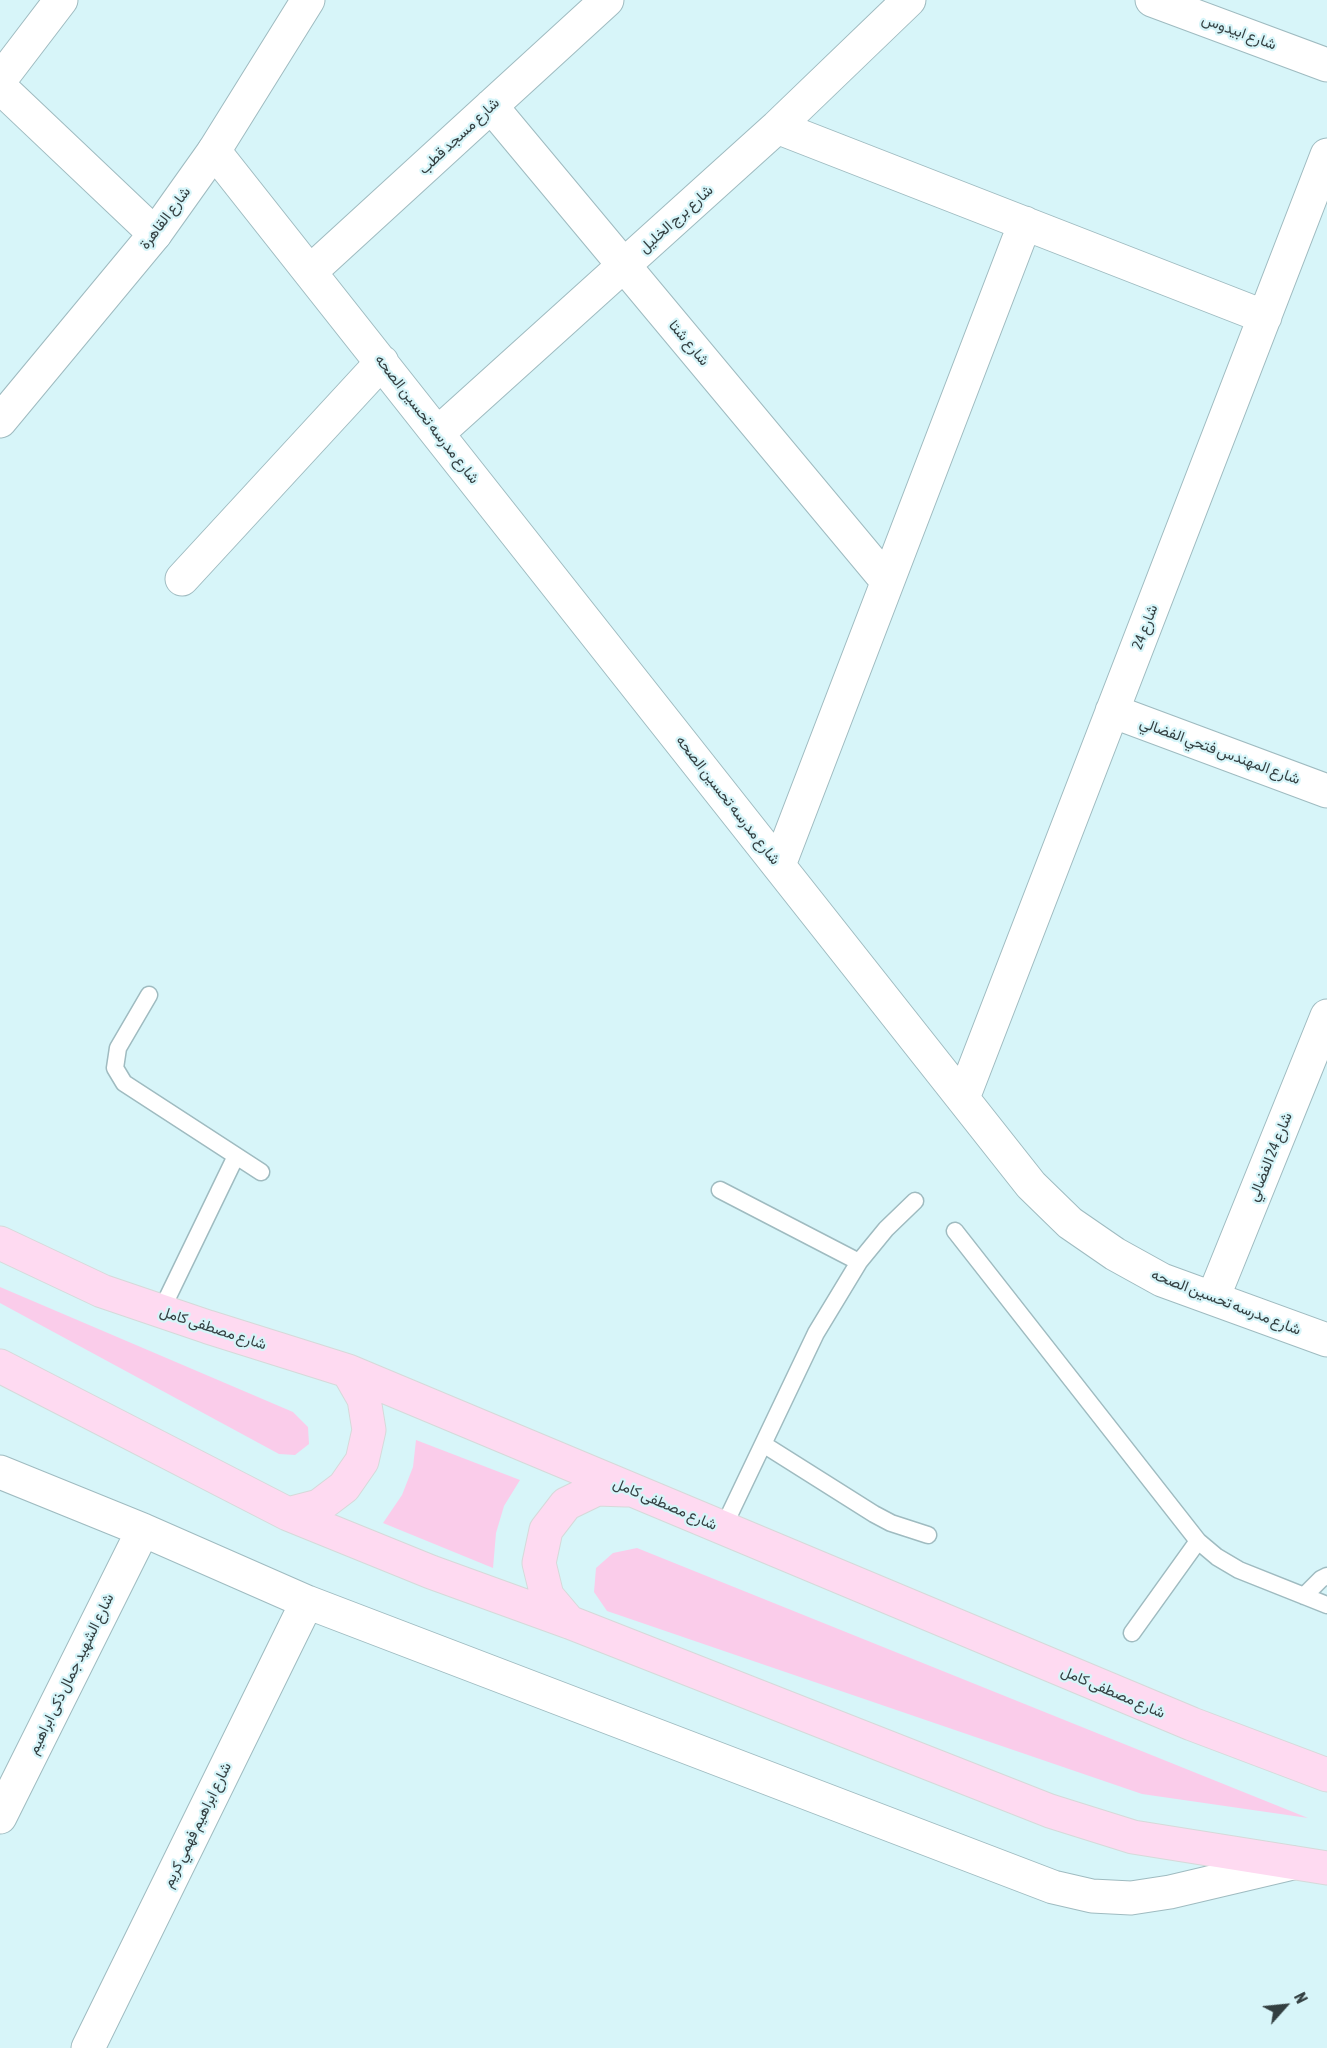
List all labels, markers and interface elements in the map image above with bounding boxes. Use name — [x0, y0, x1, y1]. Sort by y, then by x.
street label: شارع ابيدوس — [1199, 10, 1279, 54]
street label: شارع مسجد قطب — [415, 94, 503, 178]
street label: شارع برج الخليل — [635, 181, 717, 257]
street label: شارع القاهرة — [136, 183, 194, 253]
street label: شارع شتا — [665, 317, 713, 369]
street label: شارع مدرسه تحسين الصحه — [371, 351, 483, 487]
street label: شارع 24 — [1128, 602, 1162, 652]
street label: شارع المهندس فتحي الفضالي — [1137, 714, 1303, 788]
street label: شارع مدرسه تحسين الصحه — [672, 732, 784, 868]
street label: شارع 24 الفضالي — [1244, 1110, 1296, 1204]
street label: شارع مدرسه تحسين الصحه — [1149, 1265, 1303, 1339]
street label: شارع مصطفى كامل — [157, 1302, 269, 1354]
street label: شارع مصطفى كامل — [610, 1474, 720, 1534]
street label: شارع الشهيد جمال ذكى ابراهيم — [24, 1591, 118, 1757]
street label: شارع مصطفى كامل — [1058, 1662, 1168, 1722]
street label: شارع ابراهيم فهمي كريم — [159, 1759, 235, 1891]
north arrow — [1255, 1976, 1315, 2036]
text: N — [1291, 1990, 1311, 2006]

